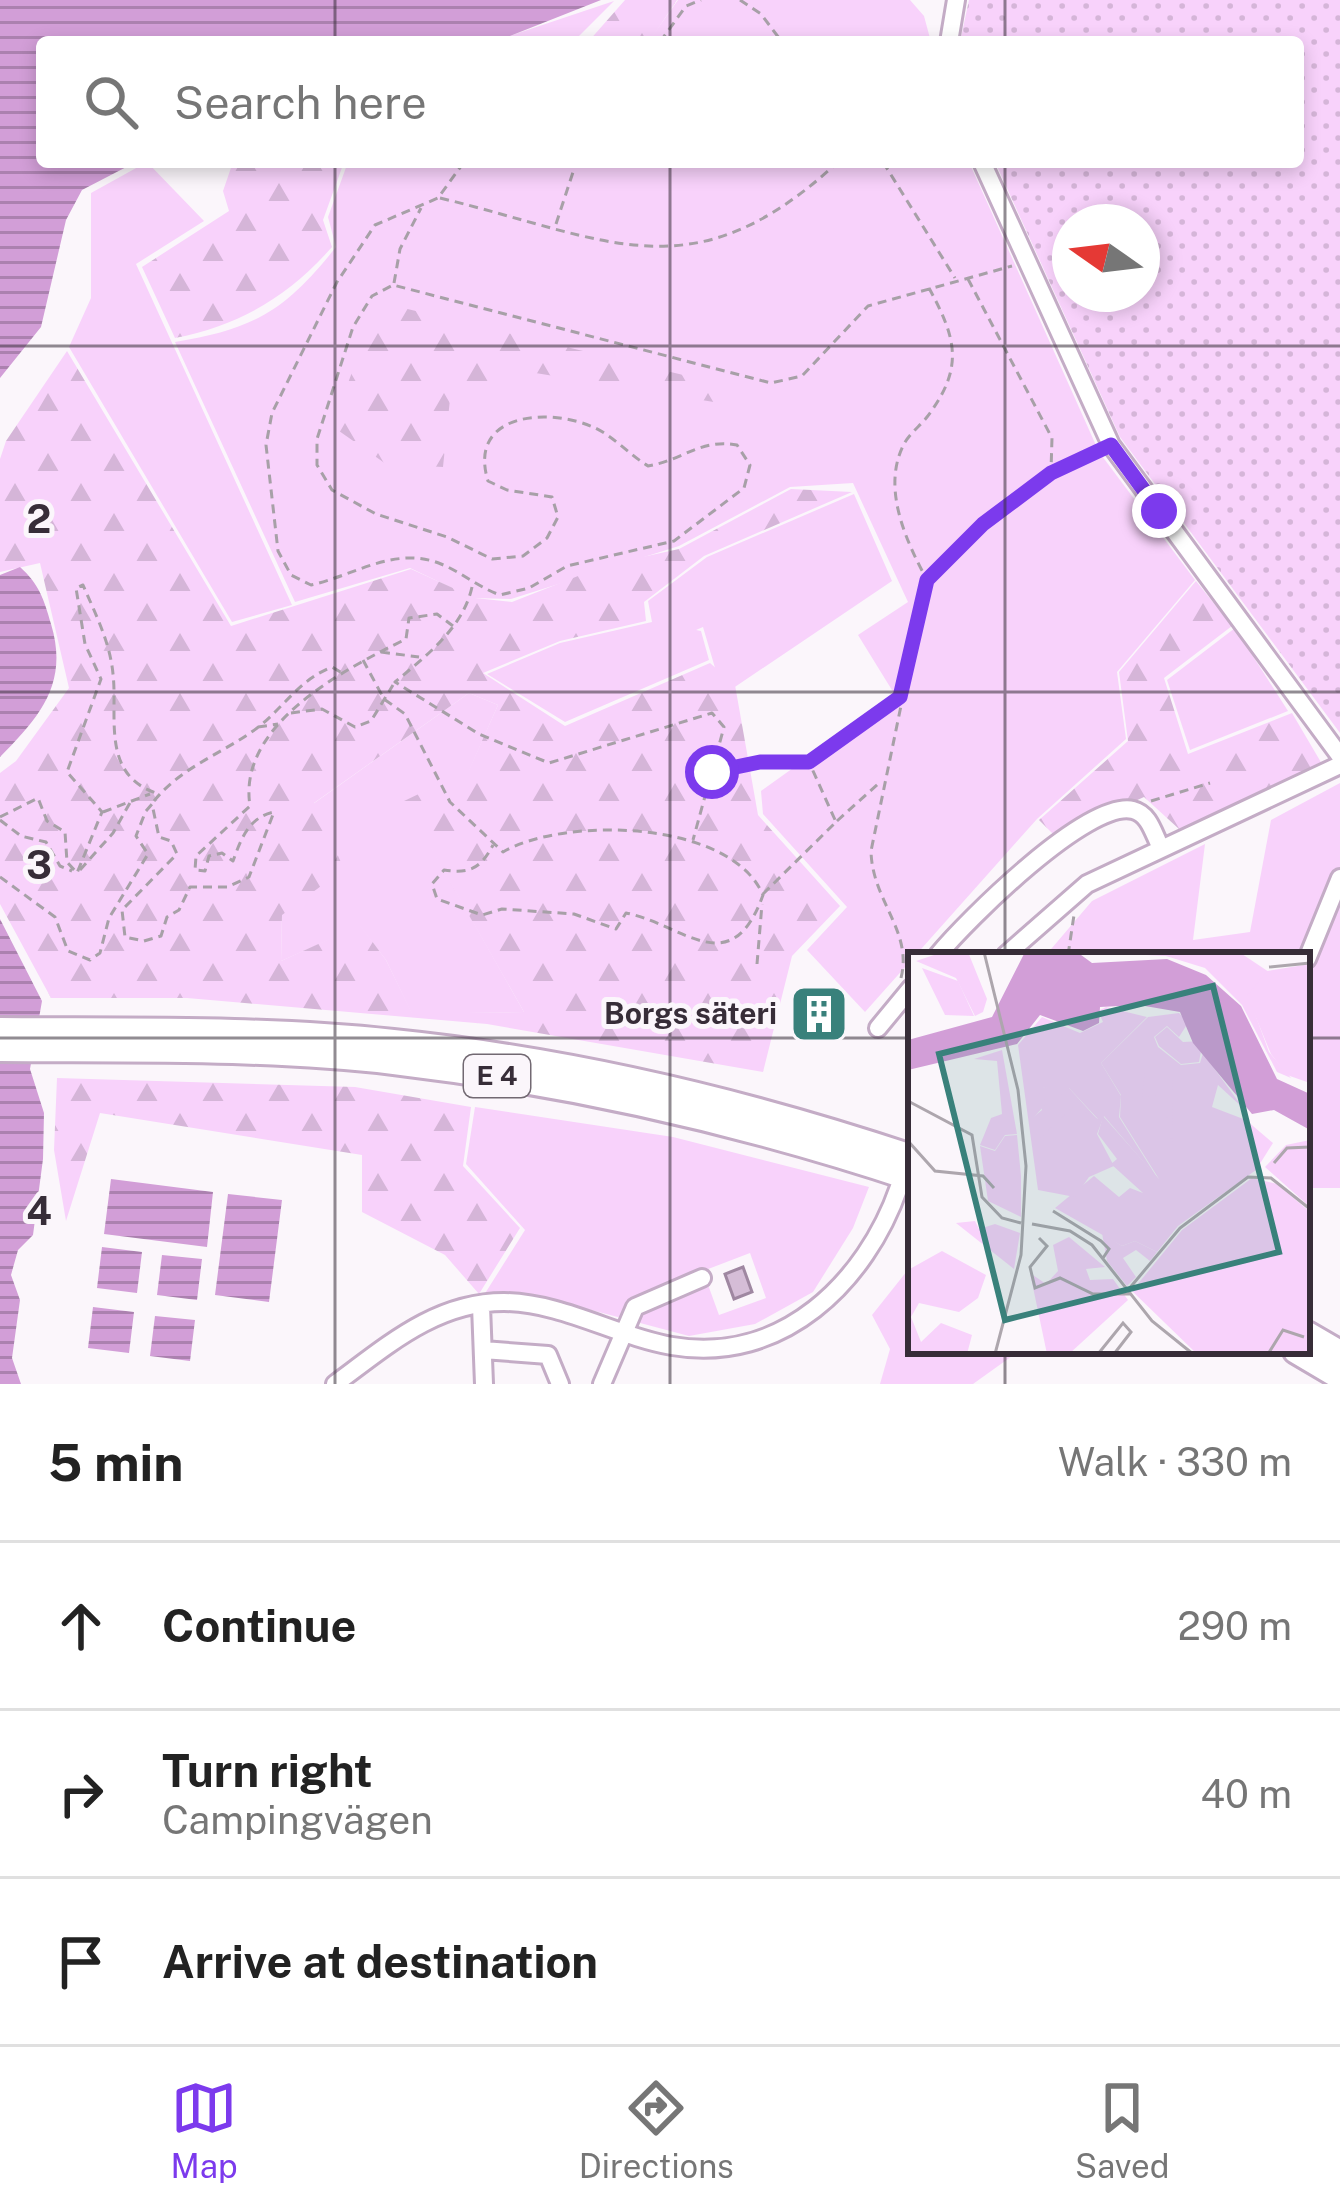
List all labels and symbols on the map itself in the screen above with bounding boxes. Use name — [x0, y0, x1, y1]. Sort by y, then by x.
north arrow — [1052, 204, 1160, 312]
route end — [1132, 484, 1186, 538]
text: 2 — [27, 496, 51, 542]
route start — [685, 745, 739, 799]
text: 3 — [26, 842, 52, 888]
inset map — [908, 952, 1310, 1354]
building icon: Borgs säteri — [788, 983, 850, 1045]
place label: Borgs säteri — [604, 995, 777, 1031]
road number: E 4 — [464, 1055, 530, 1097]
text: 4 — [26, 1188, 52, 1234]

